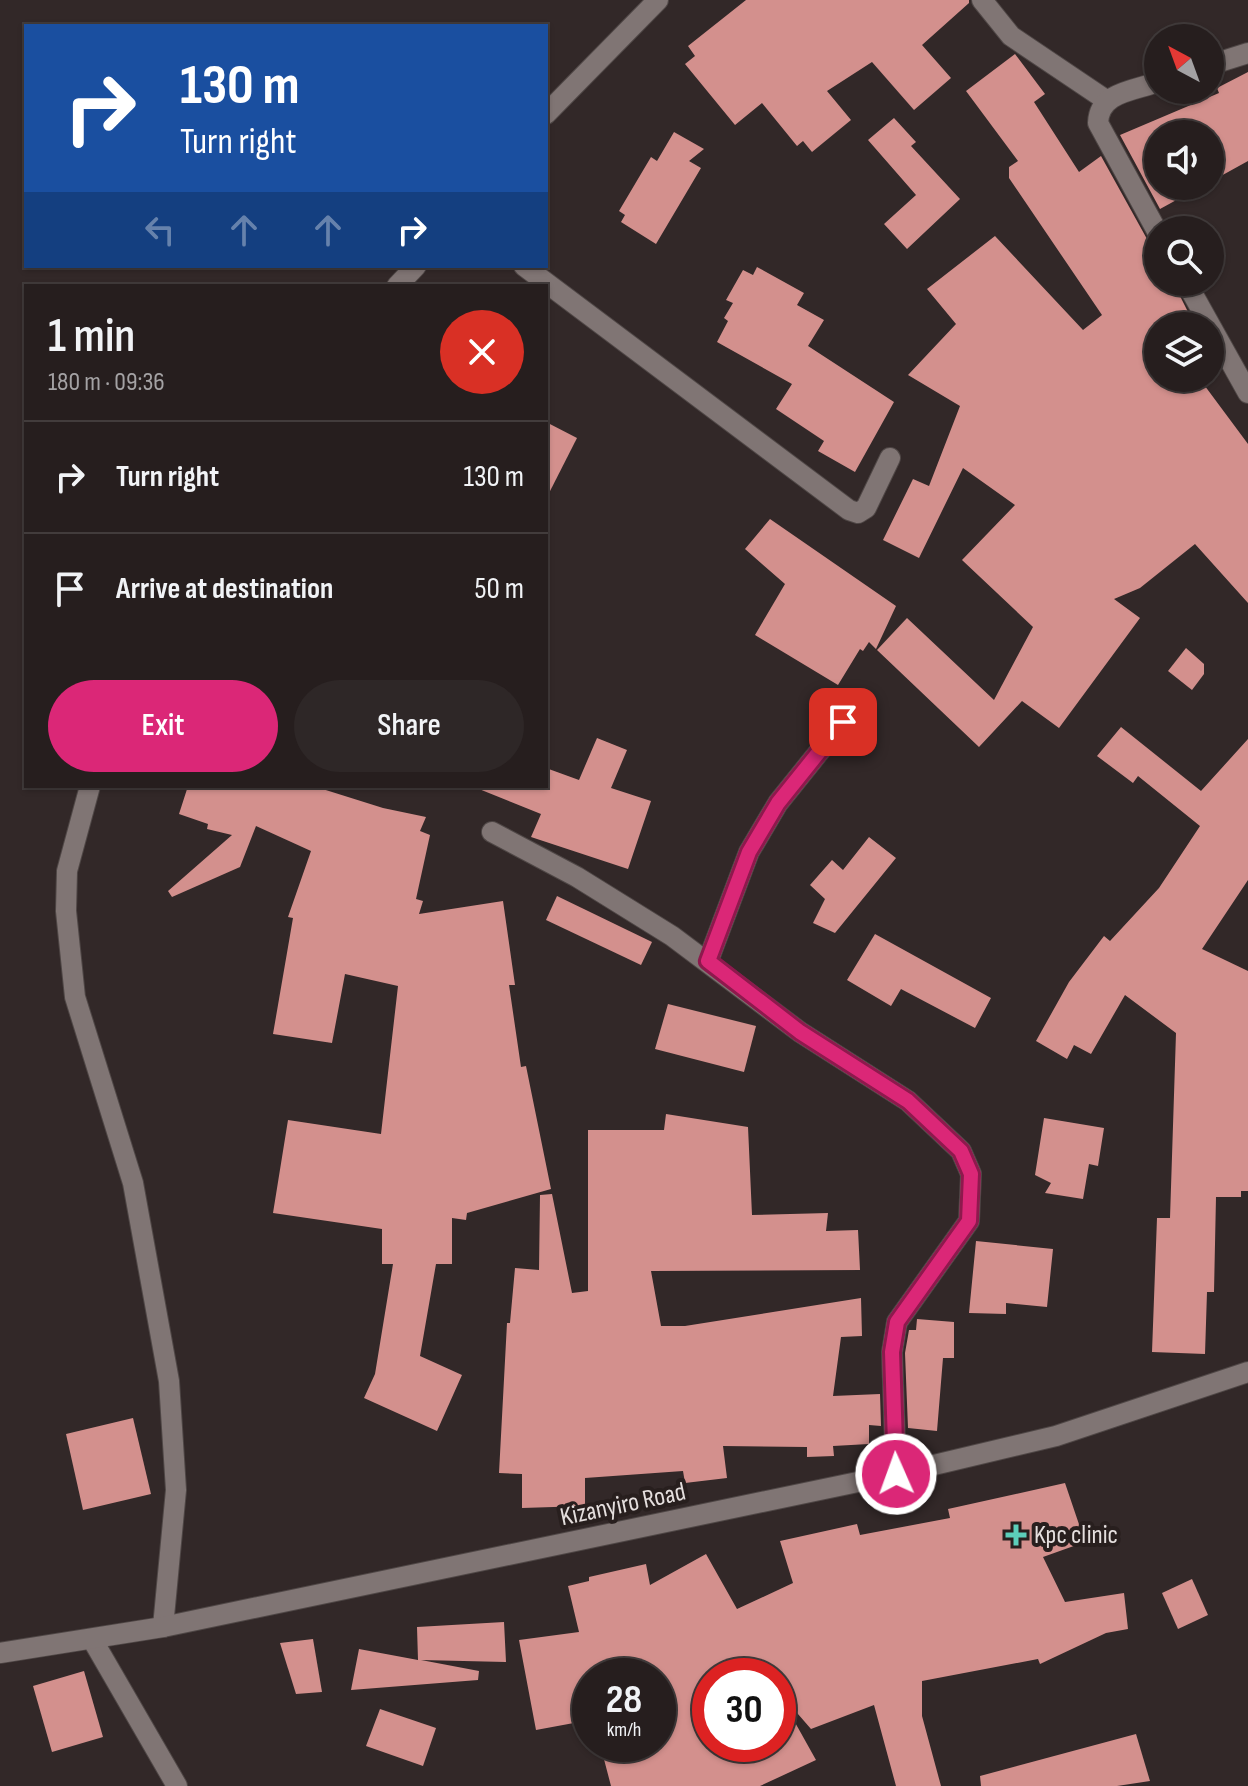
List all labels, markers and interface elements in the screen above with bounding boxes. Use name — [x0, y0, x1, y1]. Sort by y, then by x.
north arrow — [1144, 24, 1224, 104]
map controls — [1144, 24, 1224, 392]
text: 130 m — [180, 53, 300, 120]
icon: right — [48, 56, 152, 160]
button: sound — [1144, 120, 1224, 200]
text: Turn right — [180, 121, 297, 164]
icon: left — [138, 208, 182, 252]
icon: ahead — [222, 208, 266, 252]
icon: ahead — [306, 208, 350, 252]
icon: right — [390, 208, 434, 252]
button: search — [1144, 216, 1224, 296]
text: 1 min — [48, 308, 135, 365]
button: close — [440, 310, 524, 394]
button: layers — [1144, 312, 1224, 392]
text: 180 m · 09:36 — [48, 367, 165, 398]
icon: right — [48, 455, 92, 499]
text: Turn right — [116, 459, 219, 495]
text: 130 m — [464, 459, 524, 495]
icon: arrive — [48, 567, 92, 611]
text: Arrive at destination — [116, 571, 333, 607]
text: 50 m — [475, 571, 524, 607]
button: Exit — [48, 680, 278, 772]
button: Share — [294, 680, 524, 772]
pin — [809, 688, 877, 756]
icon: arrive — [821, 700, 865, 744]
position arrow — [854, 1432, 938, 1516]
street label: Kizanyiro Road — [558, 1477, 688, 1533]
place label: Kpc clinic — [1034, 1520, 1118, 1551]
marker: Kpc clinic — [1005, 1524, 1027, 1546]
speed limit sign: 30 — [692, 1658, 796, 1762]
text: 28 — [606, 1676, 642, 1724]
text: km/h — [607, 1718, 641, 1742]

